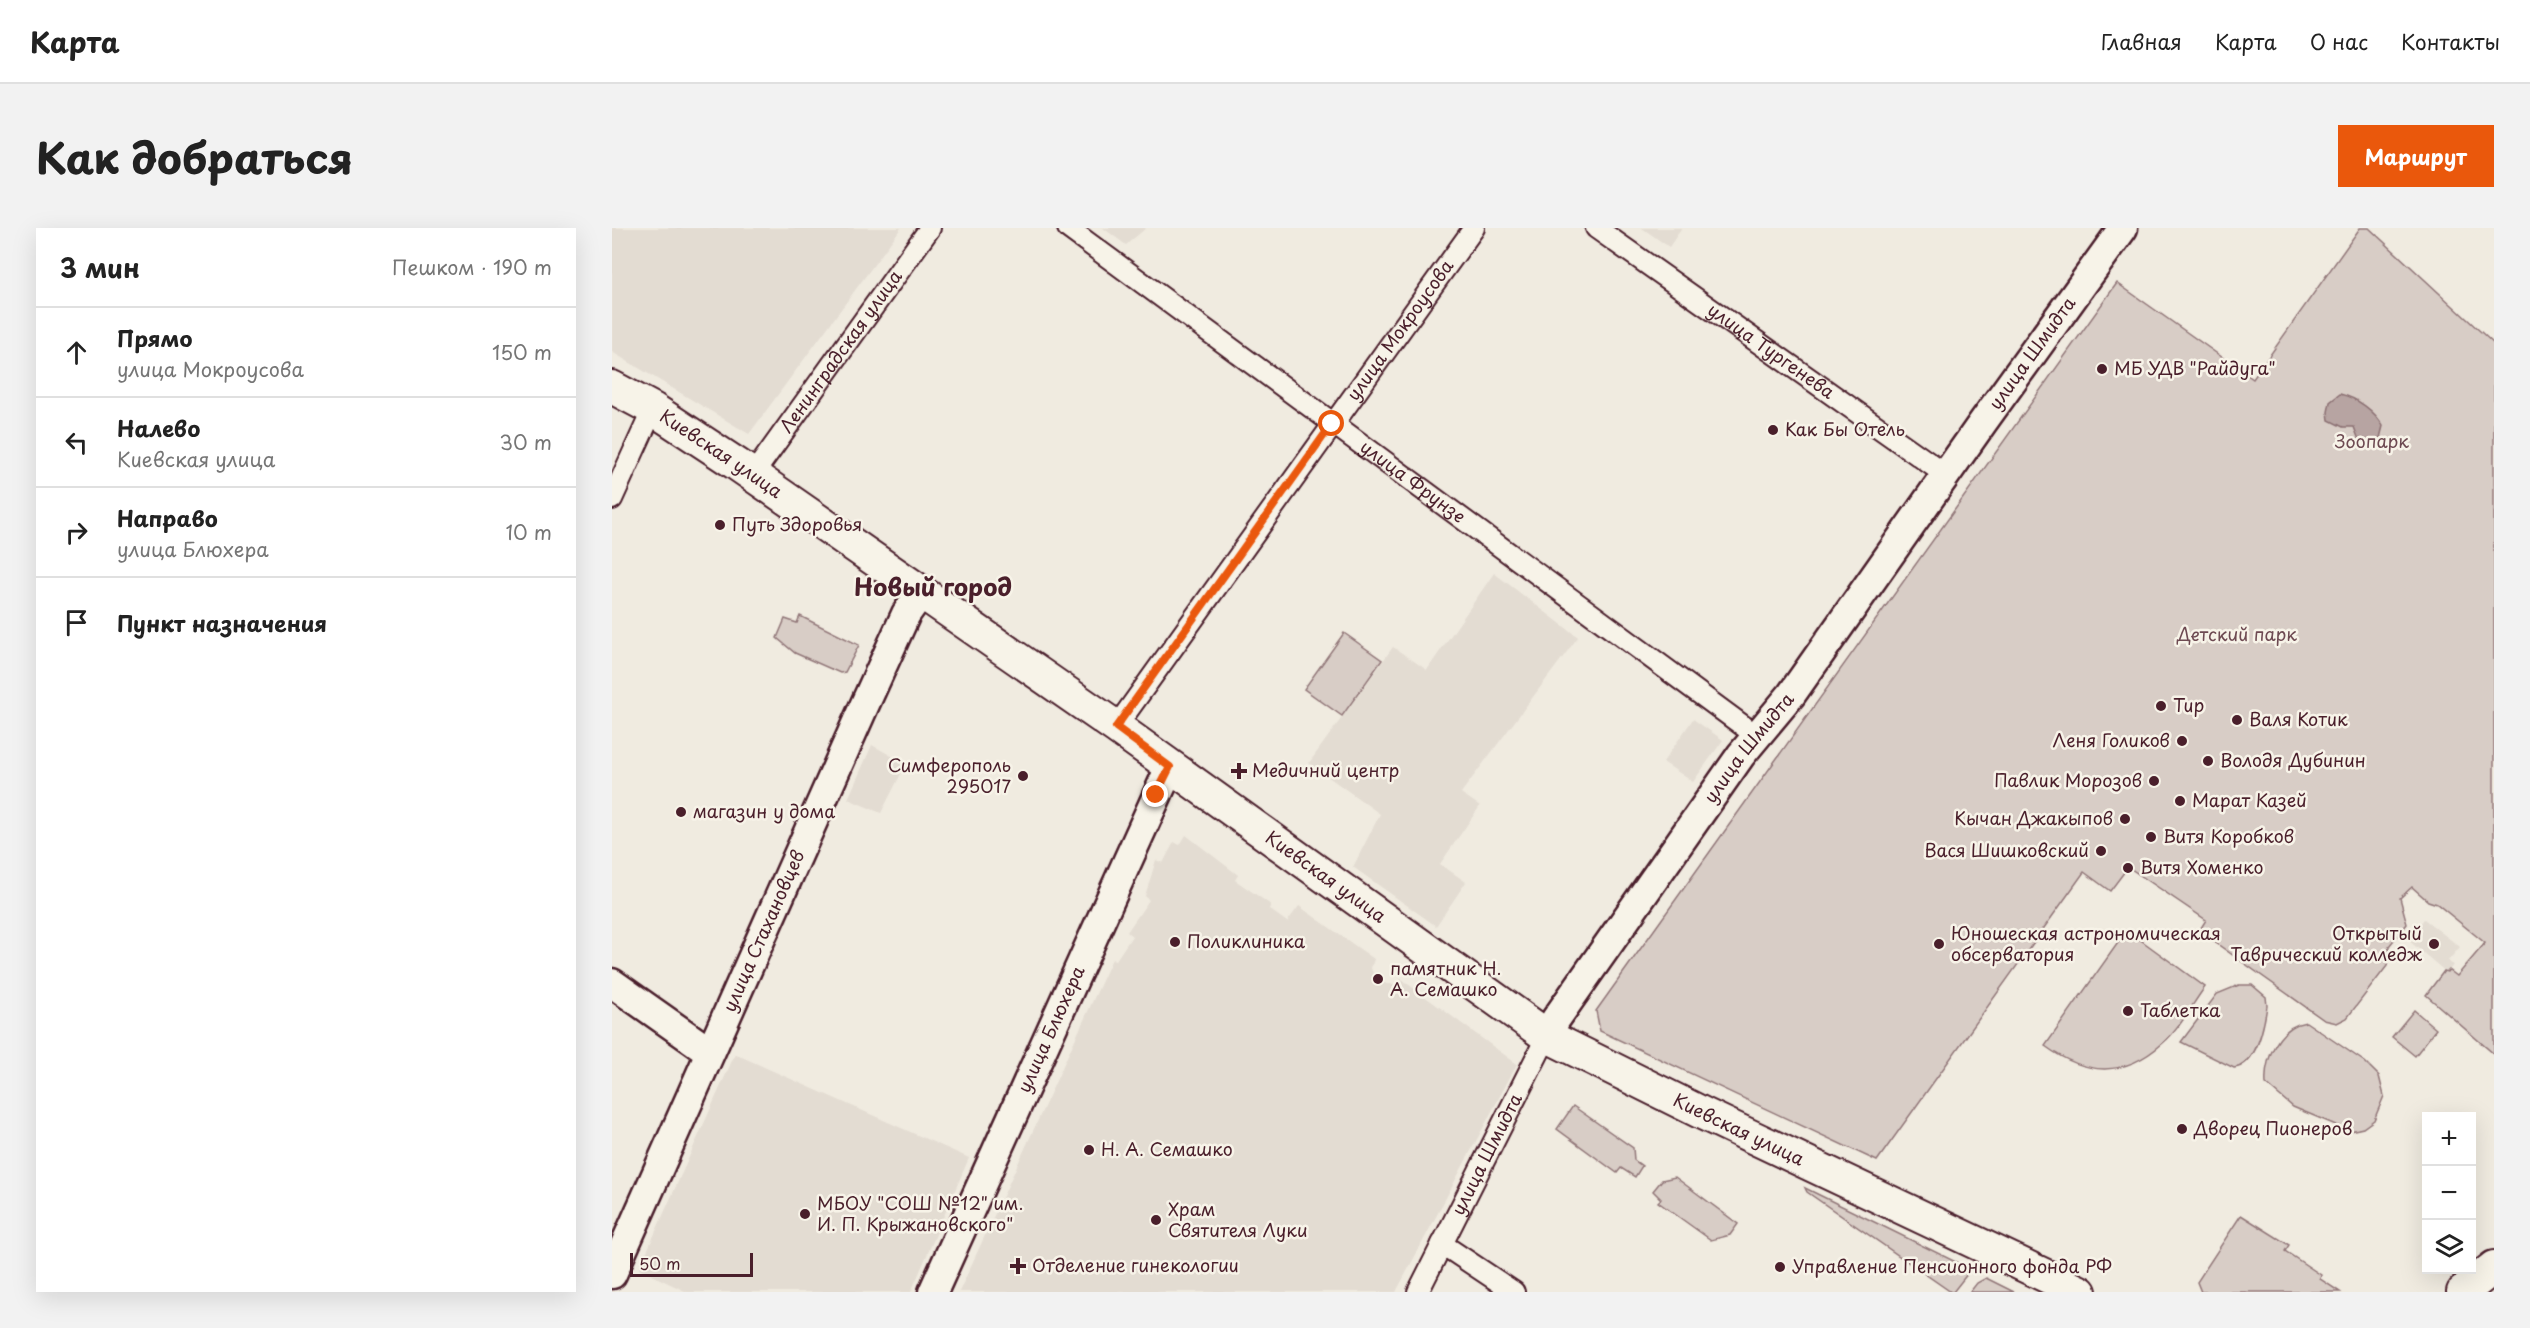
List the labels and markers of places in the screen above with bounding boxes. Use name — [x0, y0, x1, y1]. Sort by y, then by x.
place label: МБ УДВ "Райдуга" — [2114, 354, 2276, 381]
marker: МБ УДВ "Райдуга" — [2095, 362, 2109, 376]
place label: Как Бы Отель — [1785, 415, 1905, 442]
marker: Как Бы Отель — [1766, 423, 1780, 437]
place label: Путь Здоровья — [732, 510, 862, 537]
marker: Путь Здоровья — [713, 518, 727, 532]
place label: Тир — [2173, 691, 2204, 718]
marker: Тир — [2154, 699, 2168, 713]
place label: Валя Котик — [2249, 705, 2348, 732]
marker: Валя Котик — [2230, 713, 2244, 727]
place label: Леня Голиков — [2052, 726, 2170, 753]
marker: Леня Голиков — [2175, 734, 2189, 748]
place label: Володя Дубинин — [2220, 746, 2366, 773]
place label: Симферополь 295017 — [888, 751, 1011, 799]
marker: Володя Дубинин — [2201, 754, 2215, 768]
place label: Медичний центр — [1252, 756, 1399, 783]
marker: Медичний центр — [1230, 762, 1248, 780]
place label: Павлик Морозов — [1994, 766, 2142, 793]
marker: Симферополь 295017 — [1016, 769, 1030, 783]
marker: Павлик Морозов — [2147, 774, 2161, 788]
place label: Марат Казей — [2192, 786, 2307, 813]
marker: Марат Казей — [2173, 794, 2187, 808]
place label: магазин у дома — [693, 797, 835, 824]
place label: Кычан Джакыпов — [1954, 804, 2113, 831]
marker: магазин у дома — [674, 805, 688, 819]
marker: Кычан Джакыпов — [2118, 812, 2132, 826]
place label: Витя Коробков — [2163, 822, 2294, 849]
marker: Витя Коробков — [2144, 830, 2158, 844]
place label: Вася Шишковский — [1924, 836, 2089, 863]
marker: Вася Шишковский — [2094, 844, 2108, 858]
place label: Витя Хоменко — [2140, 853, 2264, 880]
marker: Витя Хоменко — [2121, 861, 2135, 875]
place label: Юношеская астрономическая обсерватория — [1951, 919, 2221, 967]
place label: Открытый Таврический колледж — [2230, 919, 2422, 967]
place label: Поликлиника — [1187, 927, 1306, 954]
marker: Поликлиника — [1168, 935, 1182, 949]
marker: Юношеская астрономическая обсерватория — [1932, 937, 1946, 951]
marker: Открытый Таврический колледж — [2427, 937, 2441, 951]
place label: памятник Н. А. Семашко — [1390, 954, 1501, 1002]
marker: памятник Н. А. Семашко — [1371, 972, 1385, 986]
place label: Таблетка — [2140, 996, 2221, 1023]
marker: Таблетка — [2121, 1004, 2135, 1018]
place label: Дворец Пионеров — [2193, 1114, 2353, 1141]
marker: Дворец Пионеров — [2175, 1122, 2189, 1136]
place label: Н. А. Семашко — [1101, 1135, 1233, 1162]
marker: Н. А. Семашко — [1082, 1143, 1096, 1157]
place label: МБОУ "СОШ №12" им. И. П. Крыжановского" — [817, 1189, 1024, 1237]
place label: Храм Святителя Луки — [1168, 1195, 1308, 1243]
marker: МБОУ "СОШ №12" им. И. П. Крыжановского" — [798, 1207, 812, 1221]
marker: Храм Святителя Луки — [1149, 1213, 1163, 1227]
place label: Отделение гинекологии — [1032, 1251, 1239, 1278]
place label: Управление Пенсионного фонда РФ — [1792, 1252, 2112, 1279]
marker: Отделение гинекологии — [1009, 1257, 1027, 1275]
marker: Управление Пенсионного фонда РФ — [1773, 1260, 1787, 1274]

